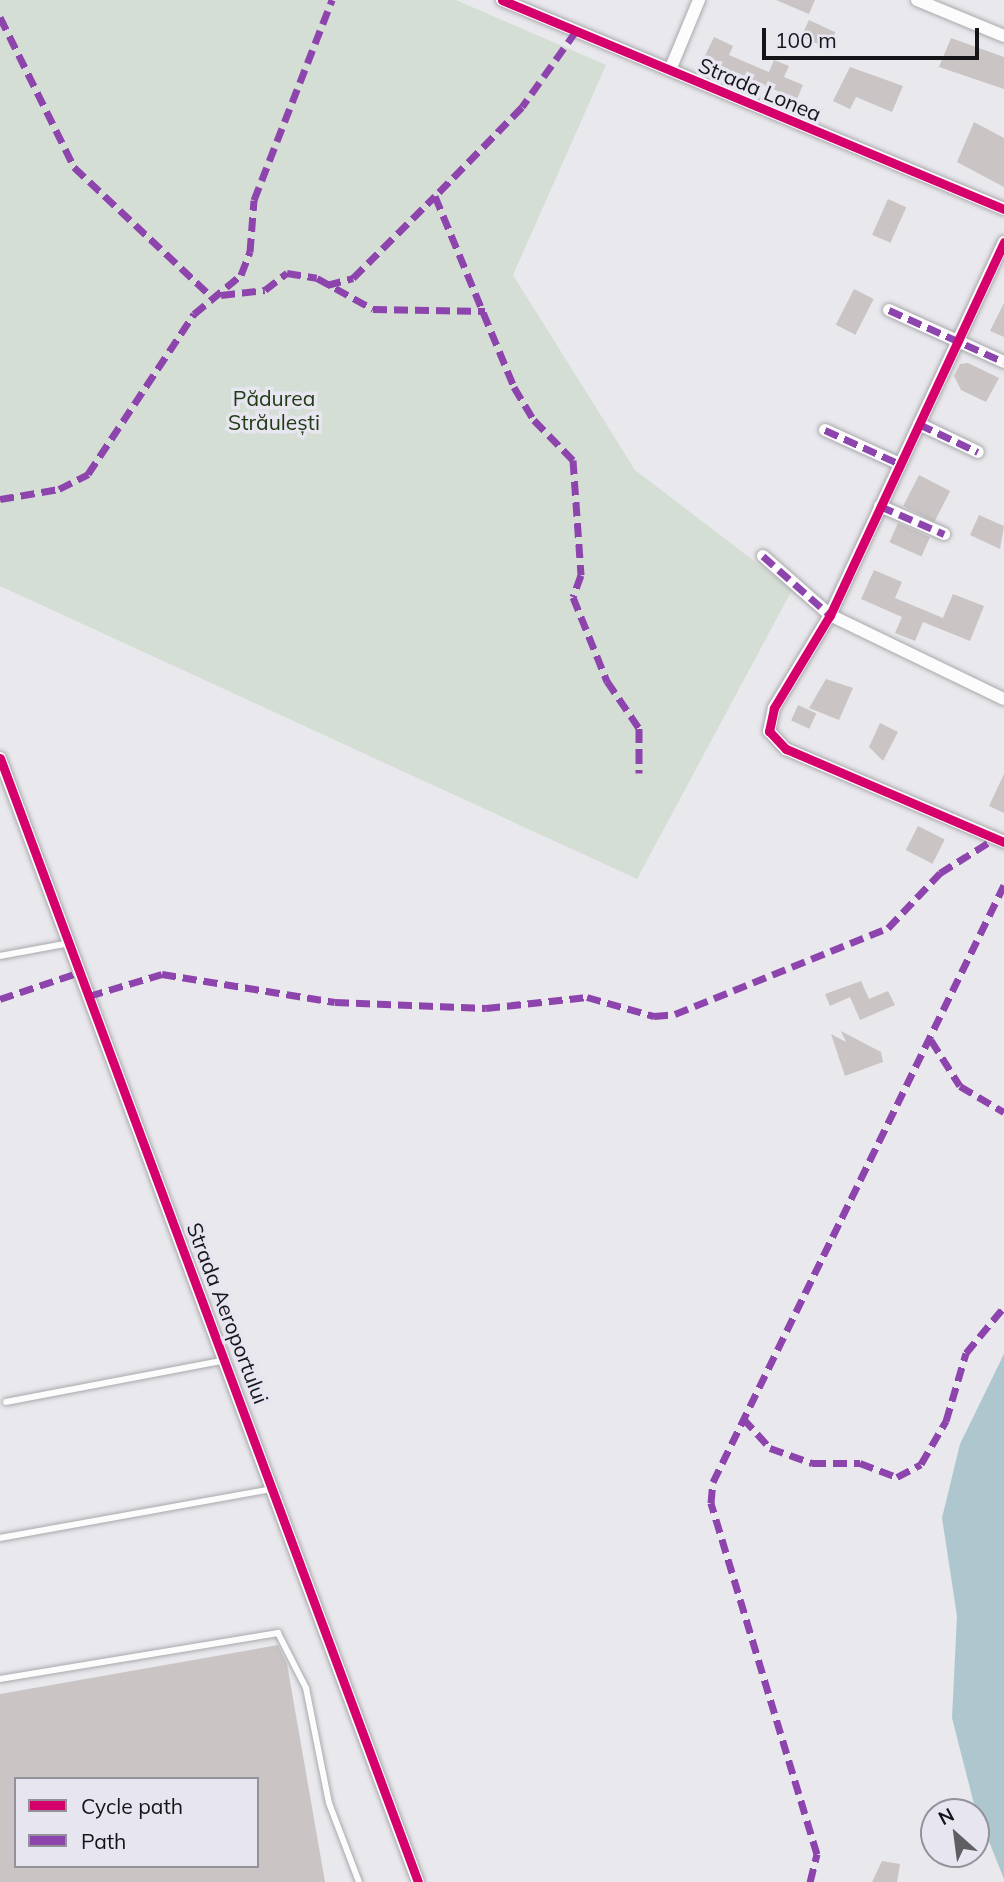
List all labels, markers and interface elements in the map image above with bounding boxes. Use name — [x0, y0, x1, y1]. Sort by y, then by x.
scale bar — [766, 14, 983, 58]
text: 100 m — [775, 27, 837, 53]
street label: Strada Lonea — [695, 52, 825, 126]
park label: Pădurea Străulești — [228, 385, 320, 435]
street label: Strada Aeroportului — [182, 1219, 274, 1407]
legend — [14, 1777, 259, 1868]
text: Cycle path — [81, 1793, 183, 1819]
north arrow — [920, 1798, 990, 1868]
text: N — [934, 1802, 958, 1830]
text: Path — [81, 1828, 126, 1854]

